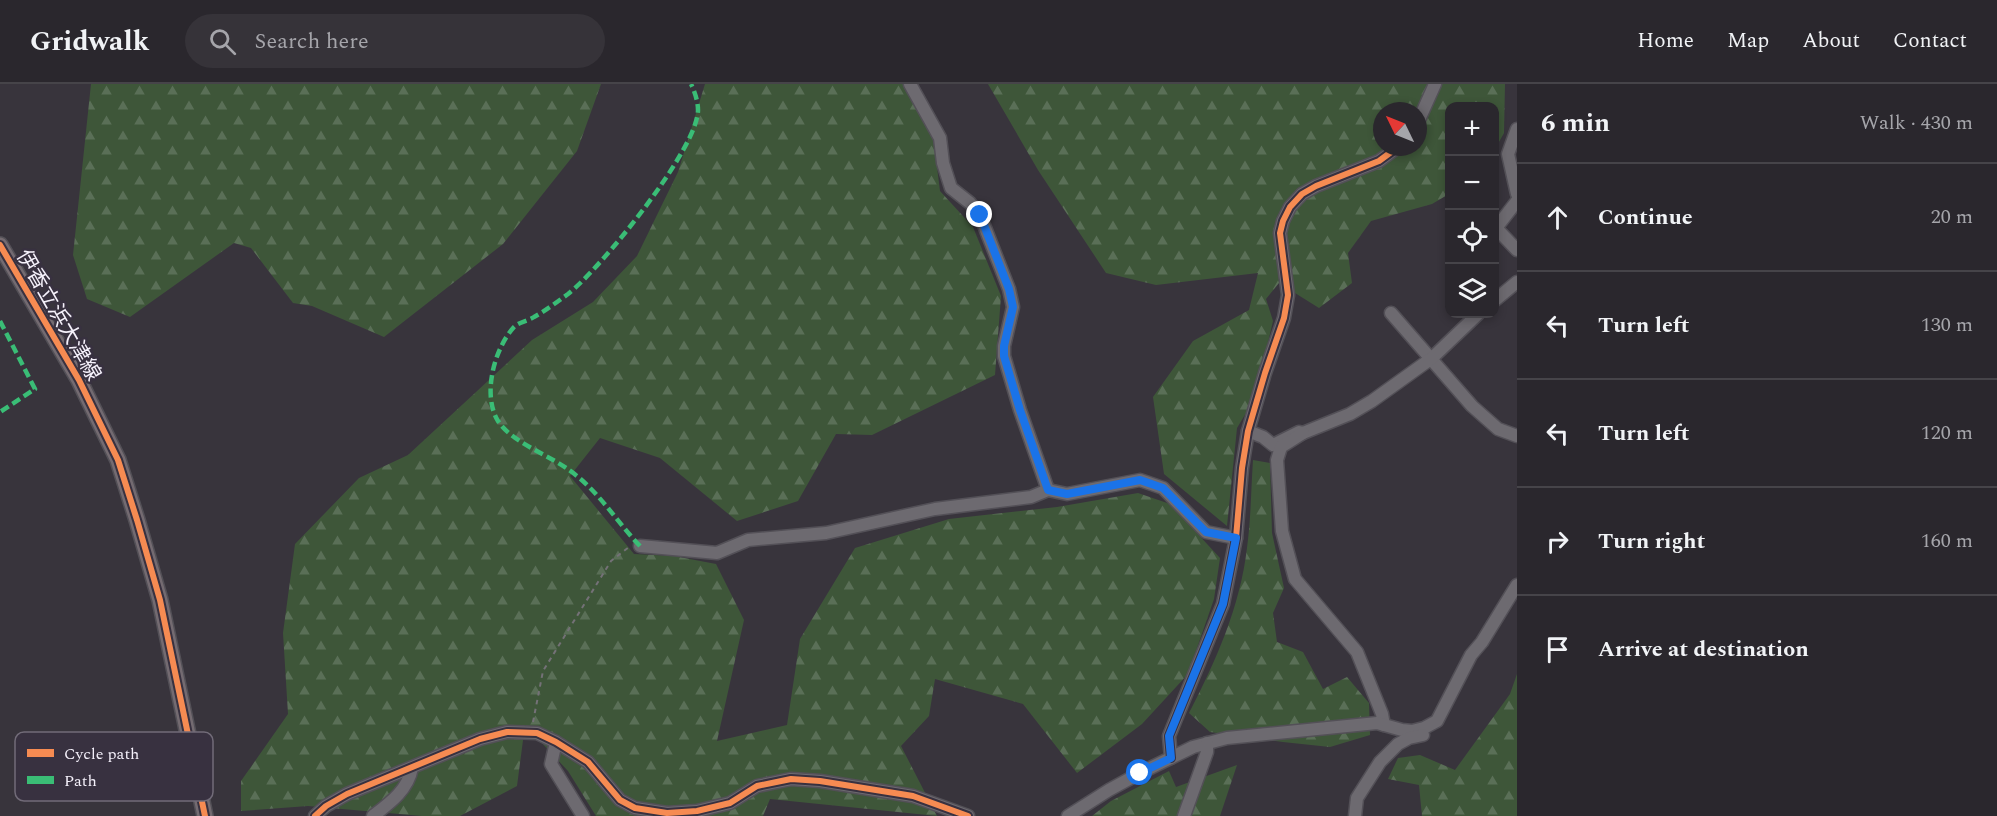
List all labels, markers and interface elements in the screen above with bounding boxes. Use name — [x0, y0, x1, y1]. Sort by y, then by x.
search box — [185, 14, 605, 68]
text: Gridwalk — [30, 20, 149, 63]
icon: search — [206, 25, 239, 58]
text: Search here — [254, 25, 369, 58]
text: Home — [1637, 25, 1694, 57]
text: Map — [1727, 25, 1769, 57]
text: About — [1802, 25, 1860, 57]
text: Contact — [1893, 25, 1967, 57]
north arrow — [1373, 102, 1427, 156]
map controls — [1445, 102, 1499, 318]
button: + — [1445, 102, 1499, 156]
text: 6 min — [1541, 103, 1610, 143]
text: Walk · 430 m — [1860, 108, 1973, 138]
button: − — [1445, 156, 1499, 210]
route end — [966, 201, 992, 227]
icon: ahead — [1541, 201, 1574, 234]
text: Continue — [1598, 201, 1693, 234]
text: 20 m — [1931, 202, 1973, 232]
button: locate — [1445, 210, 1499, 264]
street label: 伊香立浜大津線 — [8, 244, 109, 387]
button: layers — [1445, 264, 1499, 318]
icon: left — [1541, 309, 1574, 342]
text: Turn left — [1598, 309, 1690, 342]
text: 130 m — [1921, 310, 1973, 340]
icon: left — [1541, 417, 1574, 450]
text: Turn left — [1598, 417, 1690, 450]
text: 120 m — [1921, 418, 1973, 448]
icon: right — [1541, 525, 1574, 558]
text: Turn right — [1598, 525, 1705, 558]
text: 160 m — [1921, 526, 1973, 556]
icon: arrive — [1541, 633, 1574, 666]
text: Arrive at destination — [1598, 633, 1809, 666]
legend — [15, 732, 213, 801]
text: Cycle path — [64, 742, 139, 766]
route start — [1126, 759, 1152, 785]
text: Path — [64, 769, 97, 793]

